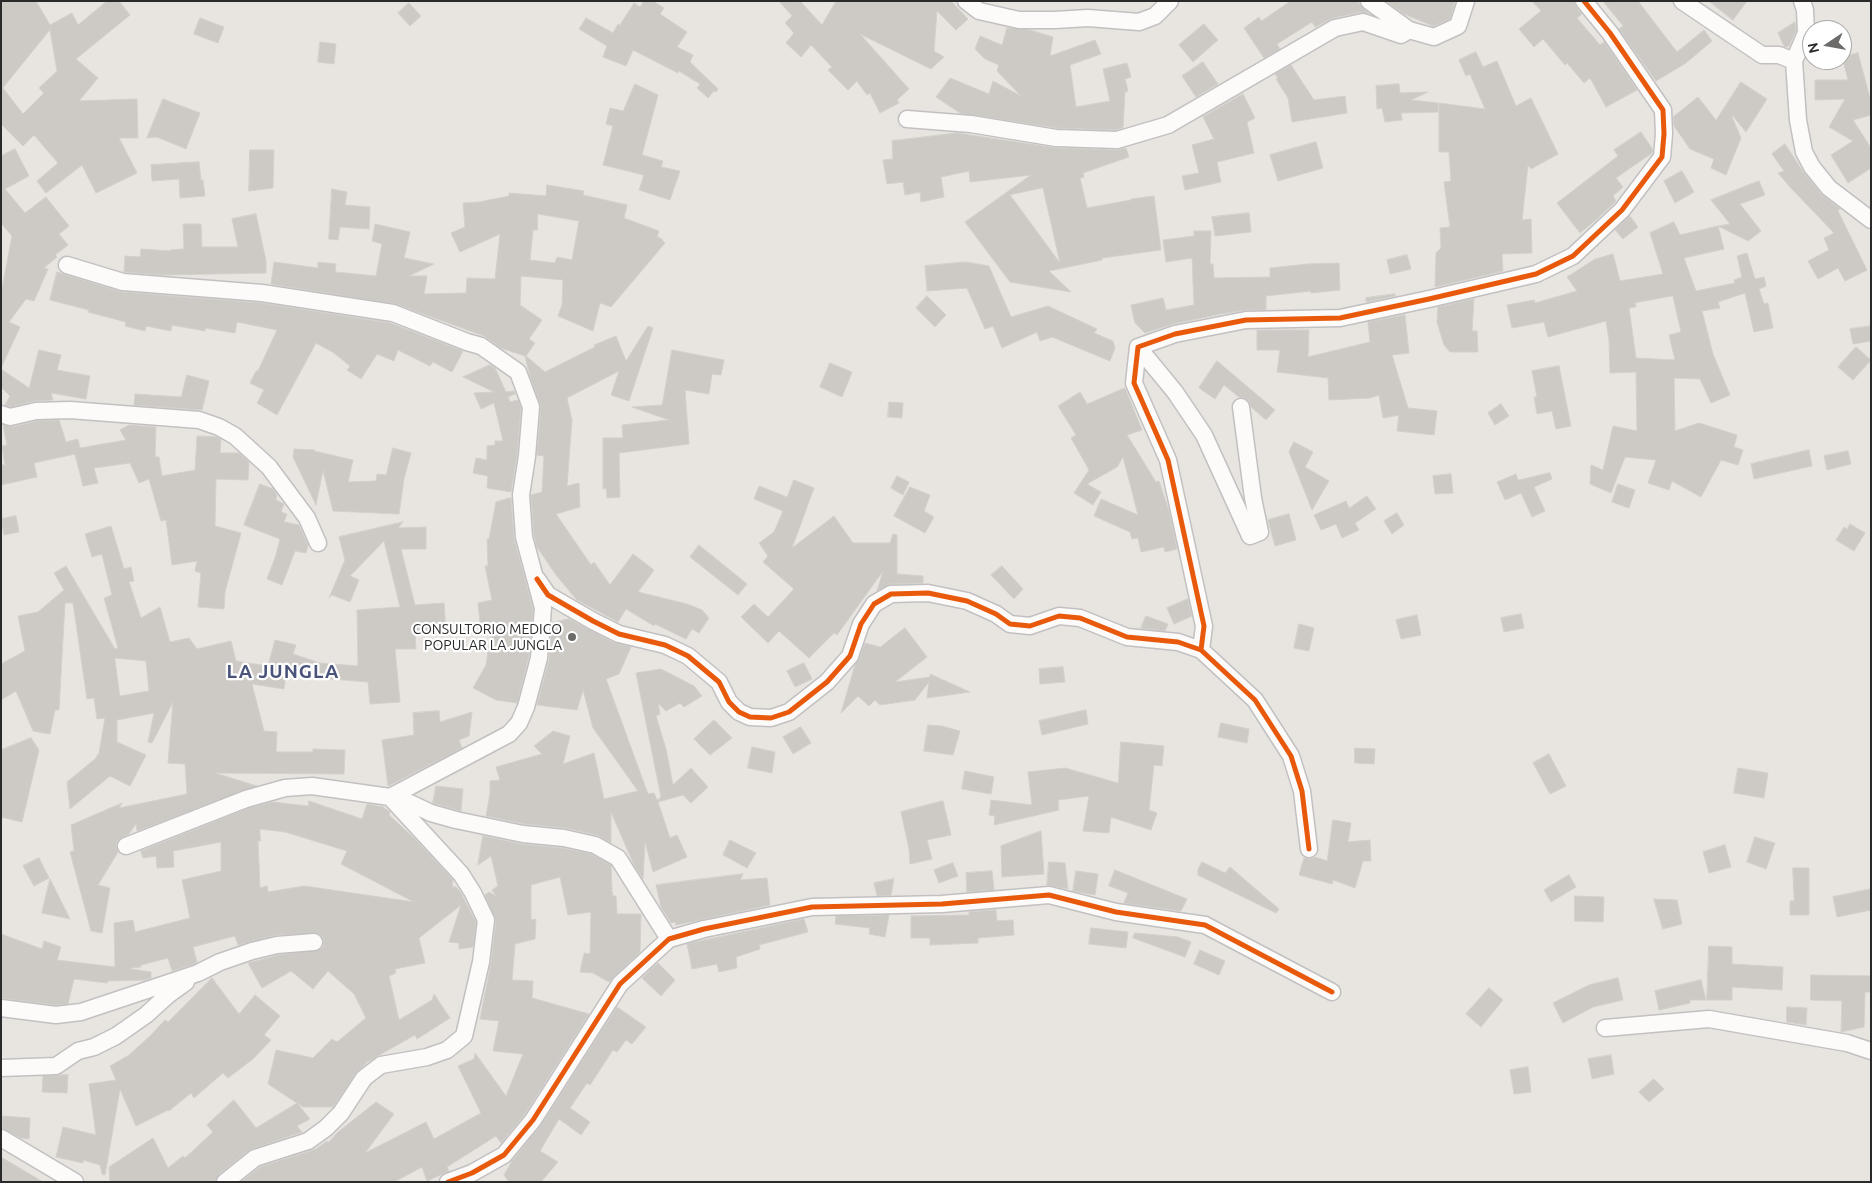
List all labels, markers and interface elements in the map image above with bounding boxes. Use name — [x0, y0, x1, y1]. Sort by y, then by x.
north arrow — [1802, 20, 1852, 70]
text: N — [1804, 41, 1822, 55]
place label: CONSULTORIO MEDICO POPULAR LA JUNGLA — [412, 621, 562, 654]
marker: CONSULTORIO MEDICO POPULAR LA JUNGLA — [566, 631, 578, 643]
district label: LA JUNGLA — [225, 661, 341, 683]

